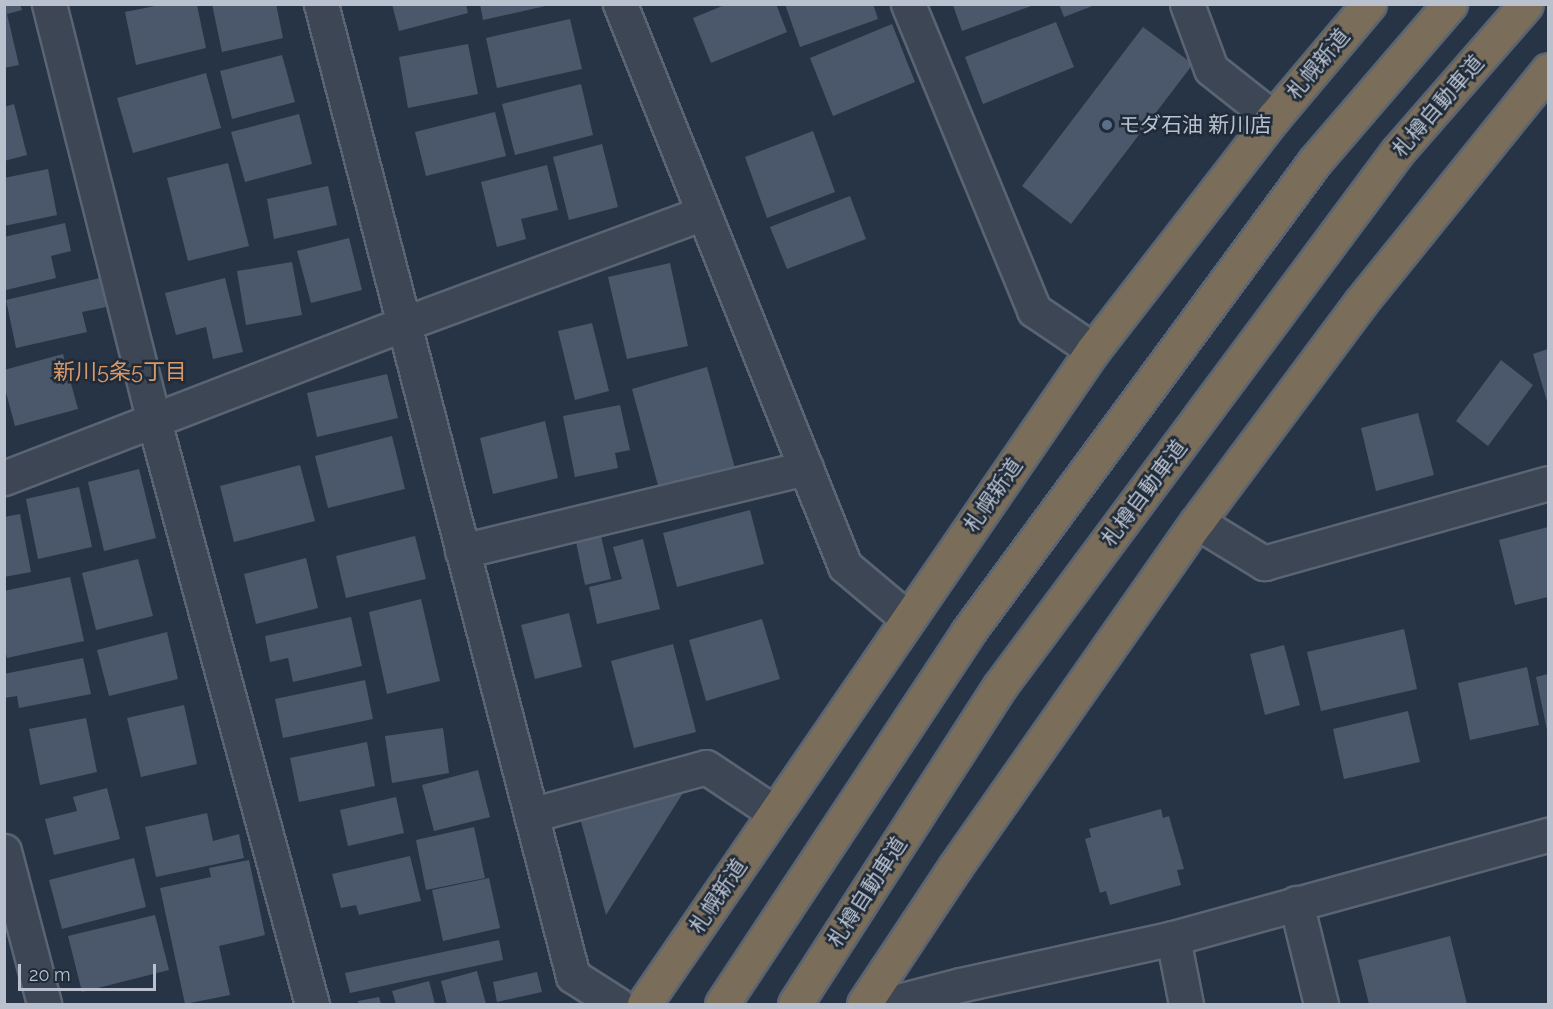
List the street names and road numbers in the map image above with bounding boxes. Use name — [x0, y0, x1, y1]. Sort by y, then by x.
street label: 札幌新道 — [1281, 24, 1355, 104]
street label: 札樽自動車道 — [1387, 50, 1489, 162]
street label: 札樽自動車道 — [1096, 435, 1192, 551]
street label: 札幌新道 — [959, 453, 1027, 537]
street label: 札樽自動車道 — [822, 832, 912, 952]
street label: 札幌新道 — [684, 854, 752, 938]

